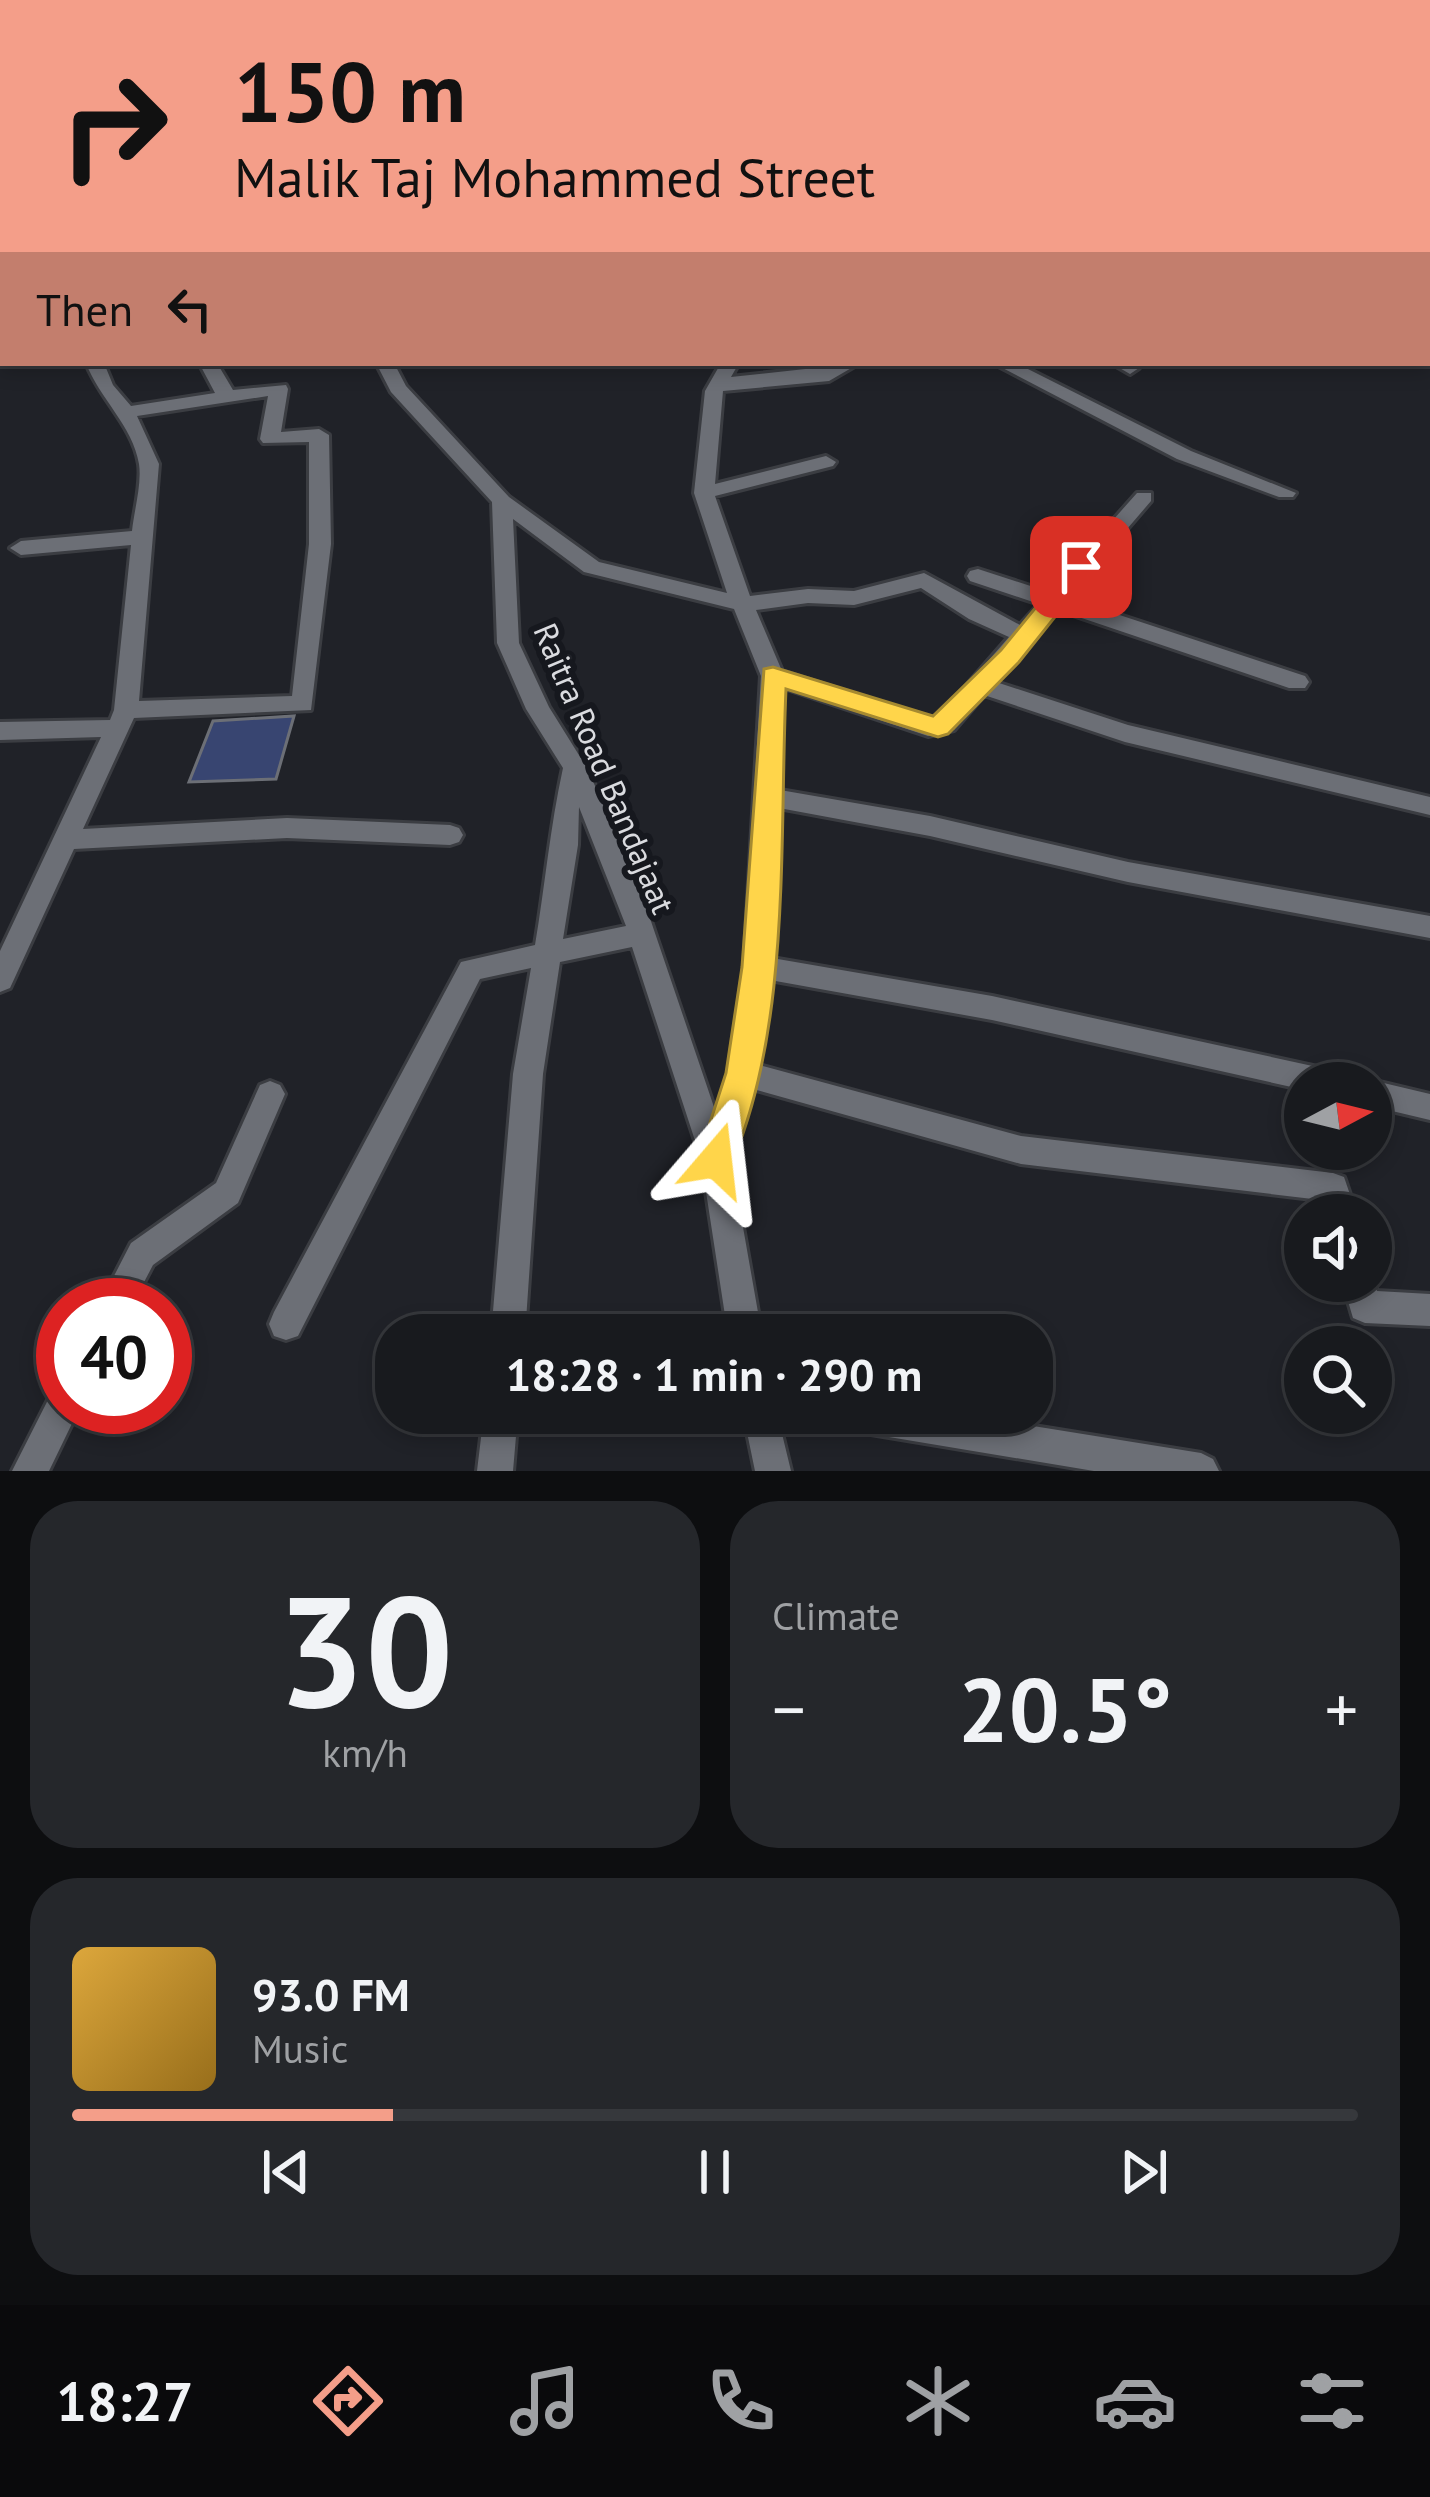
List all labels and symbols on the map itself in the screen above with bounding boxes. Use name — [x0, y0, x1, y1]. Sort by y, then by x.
pin — [1030, 516, 1132, 618]
street label: Raitra Road Bandajaat — [524, 616, 686, 920]
north arrow — [1284, 1062, 1392, 1170]
position arrow — [653, 1097, 779, 1223]
speed limit sign: 40 — [36, 1278, 192, 1434]

